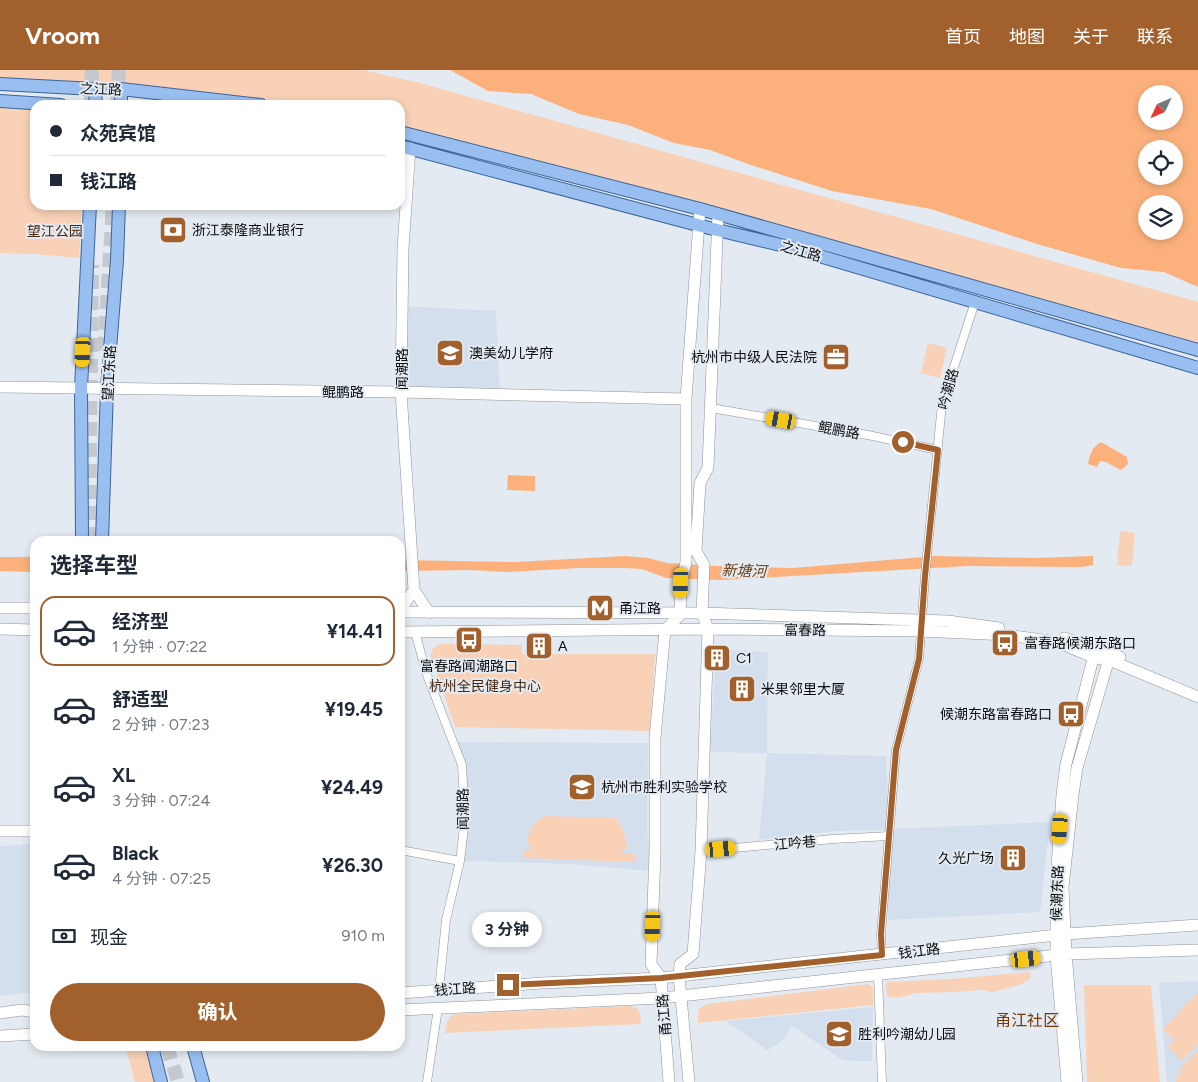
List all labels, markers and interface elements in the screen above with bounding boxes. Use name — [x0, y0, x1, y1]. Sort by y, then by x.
text: Vroom — [25, 21, 100, 50]
text: 首页 — [945, 26, 981, 48]
text: 地图 — [1009, 26, 1045, 48]
text: 关于 — [1073, 26, 1109, 48]
text: 联系 — [1137, 26, 1173, 48]
street label: 之江路 — [80, 80, 122, 99]
north arrow — [1138, 85, 1182, 130]
map controls — [1138, 85, 1183, 240]
text: 众苑宾馆 — [80, 122, 156, 145]
button: locate — [1138, 140, 1183, 185]
text: 钱江路 — [80, 170, 137, 193]
button: layers — [1138, 195, 1183, 240]
bank icon: 浙江泰隆商业银行 — [158, 215, 188, 245]
place label: 浙江泰隆商业银行 — [192, 222, 304, 239]
park label: 望江公园 — [27, 223, 83, 240]
street label: 之江路 — [778, 238, 823, 265]
car — [74, 337, 91, 367]
school or university icon: 澳美幼儿学府 — [435, 338, 465, 368]
office icon: 杭州市中级人民法院 — [821, 342, 851, 372]
street label: 望江东路 — [100, 345, 119, 401]
place label: 澳美幼儿学府 — [469, 345, 553, 362]
street label: 闻潮路 — [394, 348, 411, 390]
place label: 杭州市中级人民法院 — [691, 349, 817, 366]
street label: 吟潮路 — [935, 367, 962, 412]
street label: 鲲鹏路 — [322, 384, 364, 401]
car — [764, 410, 797, 430]
street label: 鲲鹏路 — [817, 418, 861, 443]
route start — [892, 431, 914, 453]
text: 选择车型 — [50, 552, 138, 579]
water label: 新塘河 — [721, 561, 770, 581]
car — [672, 568, 689, 598]
metro station icon: 甬江路 — [585, 593, 615, 623]
place label: 甬江路 — [619, 600, 661, 617]
icon: car — [52, 609, 97, 654]
text: 经济型 — [112, 610, 169, 633]
text: ¥14.41 — [327, 620, 383, 643]
street label: 富春路 — [784, 622, 826, 639]
bus stop icon: 富春路闻潮路口 — [454, 625, 484, 655]
bus stop icon: 富春路候潮东路口 — [990, 628, 1020, 658]
building icon: A — [524, 631, 554, 661]
place label: 富春路候潮东路口 — [1024, 635, 1136, 652]
text: 1 分钟 · 07:22 — [112, 637, 207, 656]
place label: A — [558, 638, 568, 655]
building icon: C1 — [702, 643, 732, 673]
place label: C1 — [736, 650, 752, 667]
place label: 富春路闻潮路口 — [420, 658, 518, 675]
building icon: 米果邻里大厦 — [727, 674, 757, 704]
park label: 杭州全民健身中心 — [429, 678, 541, 695]
place label: 米果邻里大厦 — [761, 681, 845, 698]
icon: car — [52, 687, 97, 732]
text: 舒适型 — [112, 688, 169, 711]
text: ¥19.45 — [325, 698, 383, 721]
bus stop icon: 候潮东路富春路口 — [1056, 699, 1086, 729]
place label: 候潮东路富春路口 — [940, 706, 1052, 723]
text: 2 分钟 · 07:23 — [112, 715, 209, 734]
text: XL — [112, 764, 135, 787]
icon: car — [52, 765, 97, 810]
school or university icon: 杭州市胜利实验学校 — [567, 772, 597, 802]
text: ¥24.49 — [321, 776, 383, 799]
place label: 杭州市胜利实验学校 — [601, 779, 727, 796]
street label: 闻潮路 — [455, 788, 472, 830]
text: 3 分钟 · 07:24 — [112, 791, 210, 810]
car — [1051, 814, 1068, 844]
street label: 江吟巷 — [773, 833, 817, 854]
car — [705, 840, 736, 858]
text: Black — [112, 842, 159, 865]
icon: car — [52, 843, 97, 888]
building icon: 久光广场 — [998, 843, 1028, 873]
place label: 久光广场 — [938, 850, 994, 867]
text: ¥26.30 — [322, 854, 383, 877]
street label: 候潮东路 — [1048, 865, 1067, 921]
text: 4 分钟 · 07:25 — [112, 869, 211, 888]
car — [644, 911, 661, 941]
callout: 3 分钟 — [473, 912, 543, 948]
text: 3 分钟 — [485, 920, 529, 939]
icon: cash — [50, 922, 78, 950]
text: 现金 — [90, 926, 128, 949]
text: 910 m — [342, 926, 385, 945]
street label: 钱江路 — [897, 941, 941, 962]
car — [1010, 950, 1041, 968]
route end — [497, 974, 519, 996]
street label: 钱江路 — [433, 980, 477, 999]
button: 确认 — [50, 983, 385, 1041]
street label: 甬江路 — [654, 993, 675, 1037]
district label: 甬江社区 — [995, 1011, 1059, 1030]
school or university icon: 胜利吟潮幼儿园 — [824, 1019, 854, 1049]
place label: 胜利吟潮幼儿园 — [858, 1026, 956, 1043]

